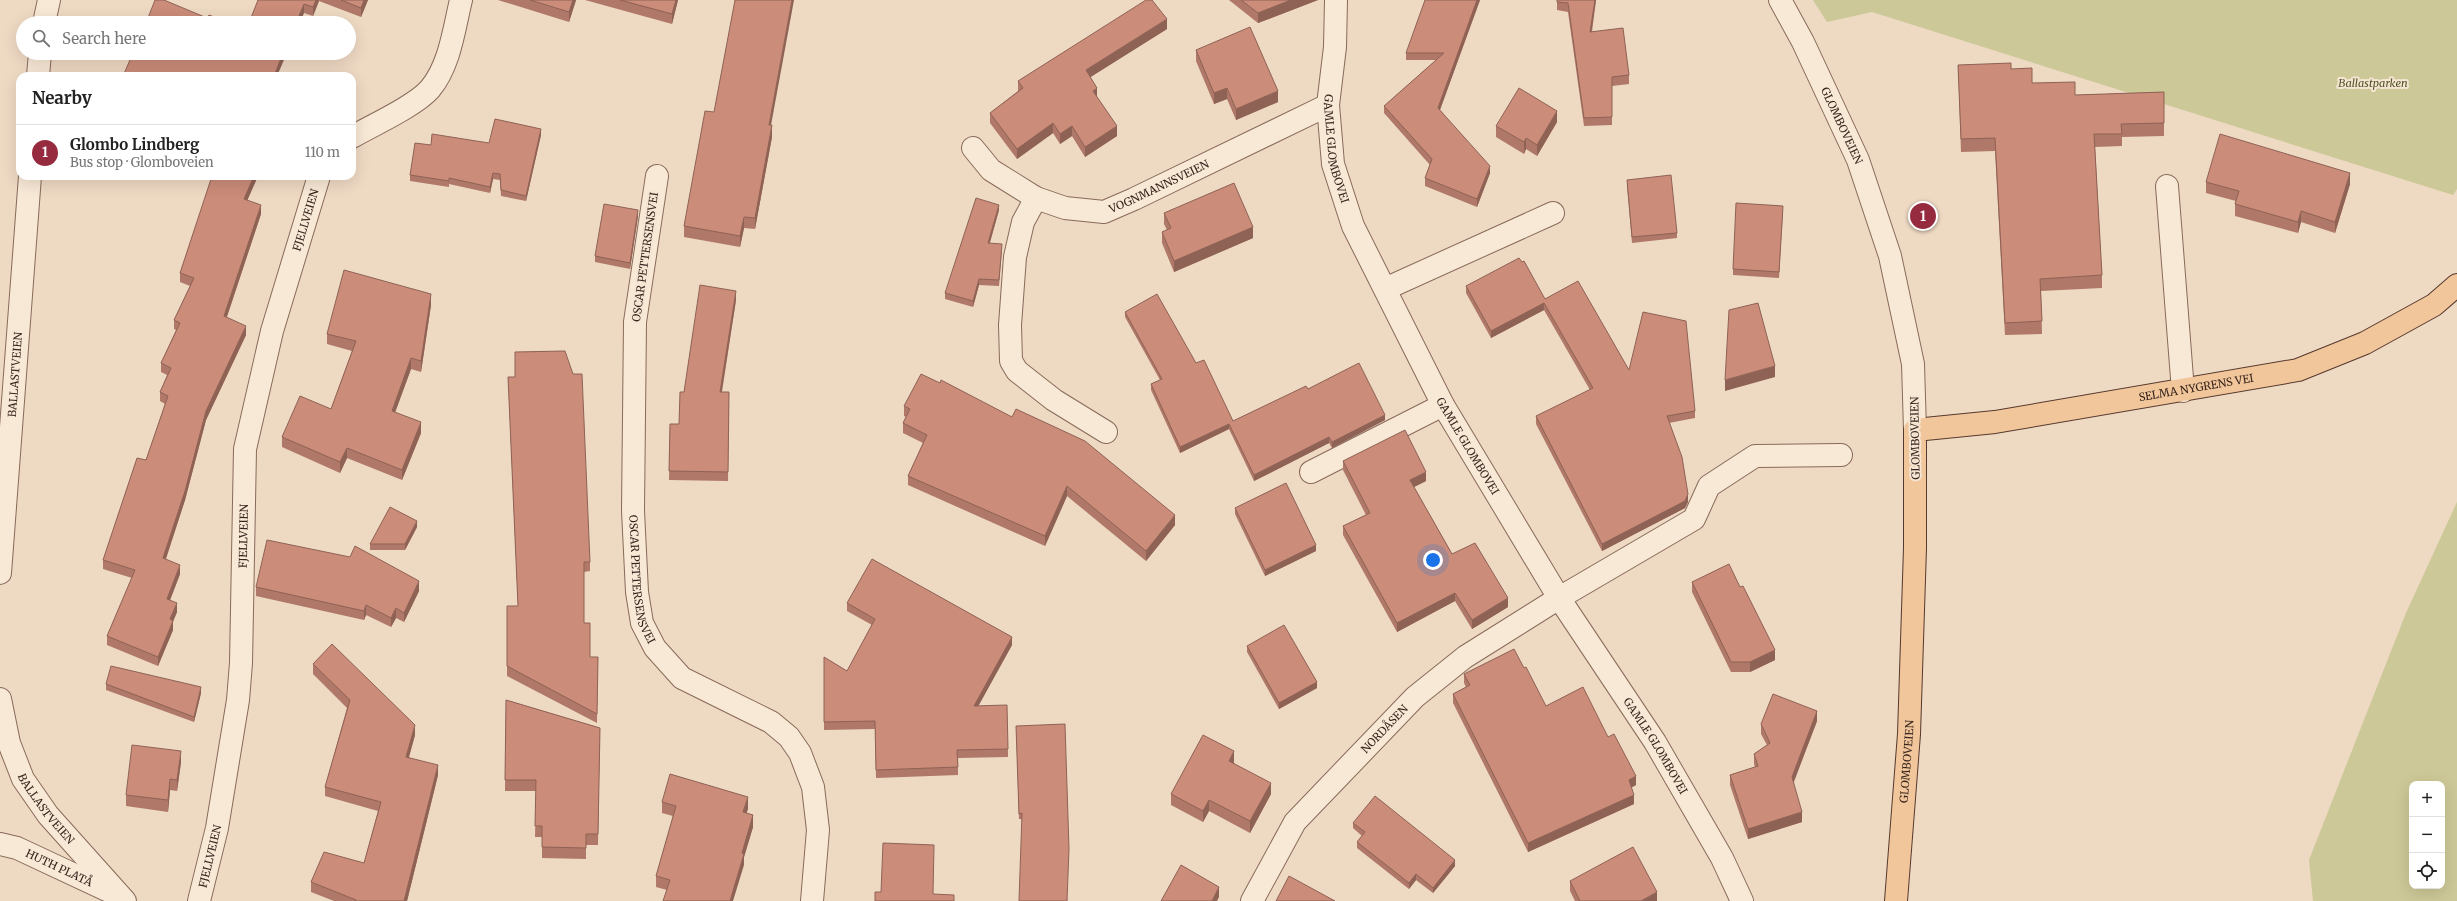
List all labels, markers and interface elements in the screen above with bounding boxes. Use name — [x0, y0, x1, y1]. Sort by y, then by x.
search box — [16, 16, 356, 60]
icon: search — [30, 27, 52, 49]
text: Search here — [62, 29, 146, 48]
park label: Ballastparken — [2338, 76, 2408, 90]
street label: GLOMBOVEIEN — [1818, 85, 1866, 167]
text: Nearby — [32, 87, 92, 109]
street label: GAMLE GLOMBOVEI — [1321, 93, 1352, 205]
text: Glombo Lindberg — [70, 135, 199, 154]
text: 1 — [42, 144, 48, 161]
text: 110 m — [305, 144, 340, 161]
text: Bus stop · Glomboveien — [70, 154, 214, 171]
street label: VOGNMANNSVEIEN — [1106, 157, 1212, 216]
street label: FJELLVEIEN — [290, 187, 322, 253]
street label: OSCAR PETTERSENSVEI — [629, 191, 661, 323]
pin: 1 — [1910, 201, 1936, 231]
street label: BALLASTVEIEN — [5, 331, 25, 418]
street label: SELMA NYGRENS VEI — [2138, 371, 2255, 404]
street label: GAMLE GLOMBOVEI — [1433, 395, 1502, 497]
street label: GLOMBOVEIEN — [1907, 396, 1923, 480]
street label: FJELLVEIEN — [236, 503, 251, 568]
street label: OSCAR PETTERSENSVEI — [626, 514, 659, 646]
your location — [1423, 550, 1443, 570]
street label: GAMLE GLOMBOVEI — [1620, 695, 1691, 797]
street label: NORDÅSEN — [1358, 701, 1411, 756]
street label: GLOMBOVEIEN — [1897, 719, 1916, 803]
street label: BALLASTVEIEN — [15, 772, 78, 847]
map controls — [2409, 781, 2445, 889]
button: + — [2409, 781, 2445, 817]
button: − — [2409, 817, 2445, 853]
street label: FJELLVEIEN — [195, 823, 225, 889]
street label: HUTH PLATÅ — [23, 846, 95, 890]
button: locate — [2409, 853, 2445, 889]

